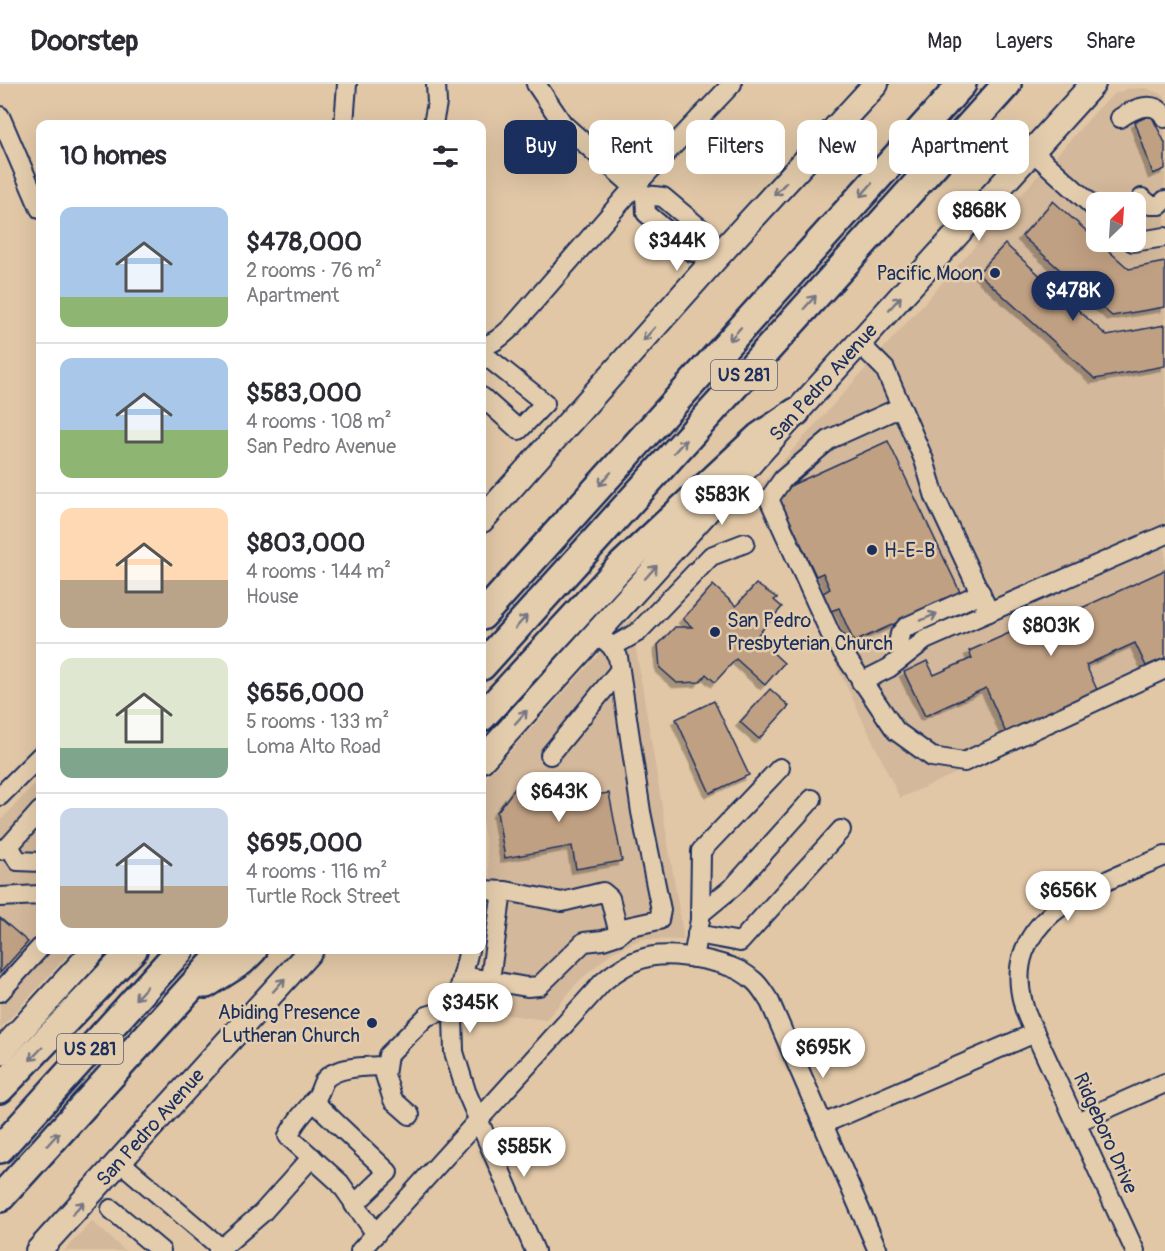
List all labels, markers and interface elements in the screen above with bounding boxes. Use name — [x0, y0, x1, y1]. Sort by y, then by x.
text: Doorstep — [30, 24, 138, 59]
text: Map — [927, 28, 962, 55]
text: Layers — [995, 28, 1053, 55]
text: Share — [1086, 28, 1135, 55]
chip: Buy — [504, 120, 577, 174]
chip: Rent — [589, 120, 674, 174]
chip: Filters — [686, 120, 785, 174]
chip: New — [797, 120, 877, 174]
chip: Apartment — [889, 120, 1029, 174]
text: 10 homes — [60, 140, 166, 172]
icon: filters — [429, 140, 462, 173]
one-way arrow — [773, 181, 787, 196]
one-way arrow — [859, 182, 873, 197]
pin: $868K — [937, 191, 1021, 242]
north arrow — [1086, 192, 1146, 252]
map controls — [1086, 192, 1146, 252]
text: $868K — [952, 198, 1006, 223]
pin: $344K — [635, 221, 719, 272]
text: $478,000 — [246, 226, 362, 258]
text: $344K — [648, 228, 706, 253]
icon: home — [108, 231, 180, 303]
text: 2 rooms · 76 m² — [246, 258, 382, 283]
place label: Pacific Moon — [877, 261, 983, 286]
marker: Pacific Moon — [988, 266, 1002, 280]
pin: $478K — [1031, 271, 1115, 322]
text: $478K — [1045, 278, 1101, 303]
text: Apartment — [246, 283, 339, 308]
one-way arrow — [803, 294, 817, 309]
one-way arrow — [888, 296, 902, 311]
street label: San Pedro Avenue — [764, 318, 883, 446]
one-way arrow — [642, 326, 656, 341]
one-way arrow — [728, 327, 742, 342]
road number: US 281 — [711, 360, 777, 390]
text: $583,000 — [246, 377, 362, 409]
icon: home — [108, 382, 180, 454]
text: 4 rooms · 108 m² — [246, 409, 392, 434]
text: San Pedro Avenue — [246, 434, 396, 459]
one-way arrow — [673, 439, 687, 454]
one-way arrow — [598, 471, 612, 486]
pin: $583K — [680, 475, 764, 526]
text: $583K — [695, 482, 749, 507]
text: $803,000 — [246, 527, 365, 559]
icon: home — [108, 532, 180, 604]
place label: H-E-B — [884, 538, 935, 563]
marker: H-E-B — [865, 543, 879, 557]
text: 4 rooms · 144 m² — [246, 559, 391, 584]
one-way arrow — [644, 565, 658, 580]
text: House — [246, 584, 298, 609]
pin: $803K — [1009, 606, 1093, 657]
place label: San Pedro Presbyterian Church — [727, 608, 893, 656]
one-way arrow — [919, 610, 937, 622]
text: $803K — [1022, 613, 1080, 638]
one-way arrow — [514, 615, 528, 630]
marker: San Pedro Presbyterian Church — [708, 625, 722, 639]
text: $656,000 — [246, 677, 364, 709]
icon: home — [108, 682, 180, 754]
text: 5 rooms · 133 m² — [246, 709, 389, 734]
one-way arrow — [514, 710, 528, 725]
text: Loma Alto Road — [246, 734, 381, 759]
pin: $643K — [517, 772, 601, 823]
text: $643K — [530, 779, 588, 804]
text: $695,000 — [246, 827, 363, 859]
icon: home — [108, 832, 180, 904]
text: 4 rooms · 116 m² — [246, 859, 387, 884]
pin: $656K — [1026, 871, 1110, 922]
text: $656K — [1039, 878, 1097, 903]
text: Turtle Rock Street — [246, 884, 400, 909]
one-way arrow — [272, 978, 286, 993]
pin: $345K — [428, 983, 512, 1034]
one-way arrow — [134, 985, 148, 1000]
text: $345K — [442, 990, 498, 1015]
place label: Abiding Presence Lutheran Church — [218, 1000, 360, 1048]
marker: Abiding Presence Lutheran Church — [365, 1016, 379, 1030]
pin: $695K — [781, 1028, 865, 1079]
road number: US 281 — [57, 1034, 123, 1064]
text: $695K — [795, 1035, 851, 1060]
one-way arrow — [29, 1046, 43, 1061]
street label: San Pedro Avenue — [91, 1063, 210, 1191]
street label: Ridgeboro Drive — [1068, 1069, 1143, 1198]
pin: $585K — [482, 1127, 566, 1178]
one-way arrow — [46, 1132, 60, 1147]
text: $585K — [497, 1134, 551, 1159]
one-way arrow — [70, 1200, 85, 1215]

